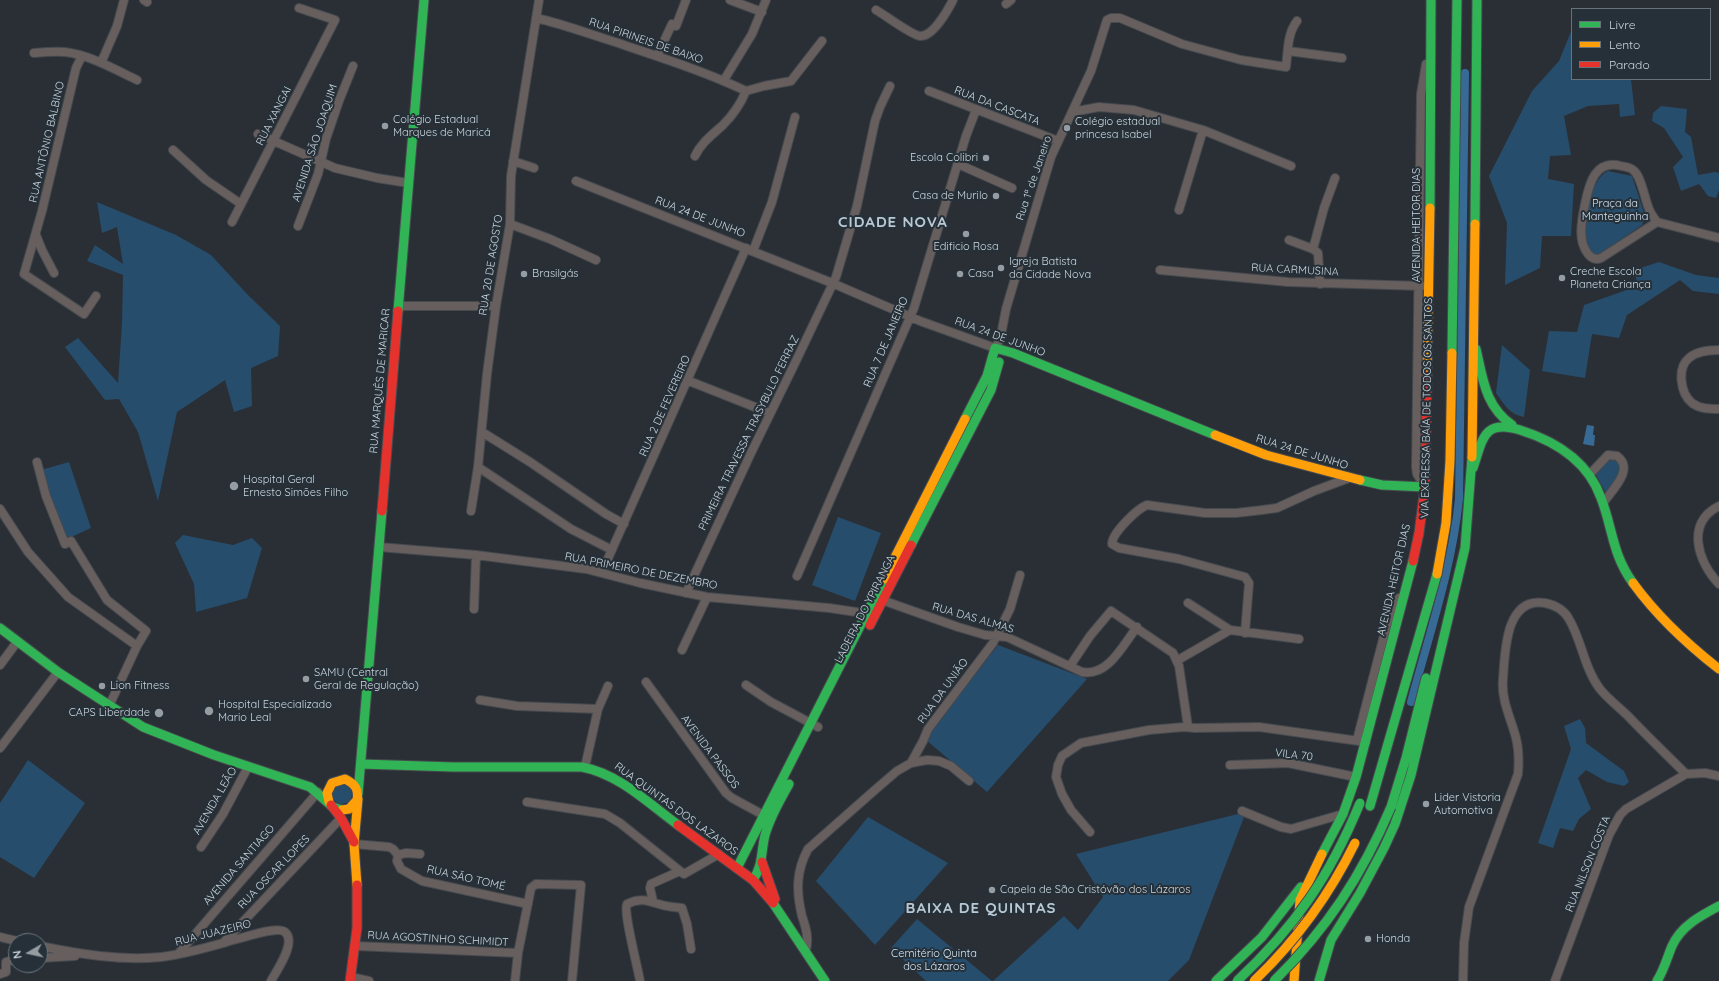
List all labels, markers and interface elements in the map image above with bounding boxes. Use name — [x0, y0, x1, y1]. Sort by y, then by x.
legend — [1571, 8, 1711, 80]
street label: RUA PIRINEIS DE BAIXO — [587, 15, 705, 67]
text: Livre — [1609, 17, 1635, 32]
text: Lento — [1609, 37, 1640, 52]
text: Parado — [1609, 57, 1650, 72]
street label: RUA ANTÔNIO BALBINO — [27, 80, 67, 204]
street label: AVENIDA SÃO JOAQUIM — [290, 82, 340, 204]
street label: RUA XANGAI — [253, 84, 295, 148]
street label: RUA DA CASCATA — [952, 84, 1042, 128]
place label: Colégio Estadual Marques de Maricá — [393, 113, 491, 139]
place label: Colégio estadual princesa Isabel — [1075, 115, 1160, 141]
marker: Colégio Estadual Marques de Maricá — [380, 121, 390, 131]
marker: Colégio estadual princesa Isabel — [1062, 123, 1072, 133]
street label: Rua 1ª de Janeiro — [1013, 134, 1055, 222]
place label: Escola Colibri — [910, 151, 978, 165]
marker: Escola Colibri — [981, 153, 991, 163]
street label: AVENIDA HEITOR DIAS — [1410, 168, 1424, 282]
place label: Casa de Murilo — [912, 189, 988, 203]
marker: Casa de Murilo — [991, 191, 1001, 201]
street label: RUA 24 DE JUNHO — [653, 194, 747, 240]
park label: Praça da Manteguinha — [1582, 197, 1648, 223]
district label: CIDADE NOVA — [838, 213, 948, 231]
street label: RUA 20 DE AGOSTO — [476, 214, 506, 316]
marker: Edificio Rosa — [961, 229, 971, 239]
place label: Edificio Rosa — [933, 240, 999, 254]
place label: Igreja Batista da Cidade Nova — [1009, 255, 1091, 281]
street label: RUA CARMUSINA — [1251, 261, 1339, 279]
marker: Igreja Batista da Cidade Nova — [996, 263, 1006, 273]
place label: Creche Escola Planeta Criança — [1570, 265, 1651, 291]
place label: Brasilgás — [532, 267, 578, 281]
place label: Casa — [968, 267, 994, 281]
marker: Brasilgás — [519, 269, 529, 279]
marker: Casa — [955, 269, 965, 279]
marker: Creche Escola Planeta Criança — [1557, 273, 1567, 283]
street label: RUA 7 DE JANEIRO — [861, 295, 911, 389]
street label: VIA EXPRESSA BAÍA DE TODOS OS SANTOS — [1418, 298, 1436, 518]
street label: RUA MARQUÊS DE MARICAR — [367, 308, 393, 454]
street label: RUA 24 DE JUNHO — [953, 314, 1047, 360]
street label: PRIMEIRA TRAVESSA TRASYBULO FERRAZ — [696, 333, 802, 533]
street label: RUA 2 DE FEVEREIRO — [637, 353, 693, 459]
street label: RUA 24 DE JUNHO — [1254, 432, 1350, 472]
place label: Hospital Geral Ernesto Simões Filho — [243, 473, 348, 499]
marker: Hospital Geral Ernesto Simões Filho — [228, 480, 240, 492]
street label: AVENIDA HEITOR DIAS — [1375, 523, 1413, 637]
street label: RUA PRIMEIRO DE DEZEMBRO — [564, 550, 718, 592]
street label: LADEIRA DO YPIRANGA — [832, 553, 898, 665]
street label: RUA DAS ALMAS — [930, 600, 1016, 636]
street label: RUA DA UNIÃO — [915, 656, 971, 726]
place label: SAMU (Central Geral de Regulação) — [314, 666, 419, 692]
marker: SAMU (Central Geral de Regulação) — [301, 674, 311, 684]
place label: Lion Fitness — [110, 679, 169, 693]
marker: Lion Fitness — [97, 681, 107, 691]
place label: Hospital Especializado Mario Leal — [218, 698, 332, 724]
marker: Hospital Especializado Mario Leal — [203, 705, 215, 717]
place label: CAPS Liberdade — [69, 706, 150, 720]
marker: CAPS Liberdade — [153, 707, 165, 719]
street label: AVENIDA PASSOS — [678, 713, 742, 791]
street label: VILA 70 — [1274, 746, 1314, 764]
street label: RUA QUINTAS DOS LAZAROS — [612, 760, 740, 858]
street label: AVENIDA LEÃO — [190, 765, 240, 837]
place label: Lider Vistoria Automotiva — [1434, 791, 1501, 817]
marker: Lider Vistoria Automotiva — [1421, 799, 1431, 809]
street label: RUA NILSON COSTA — [1563, 814, 1613, 914]
street label: AVENIDA SANTIAGO — [200, 822, 278, 908]
street label: RUA OSCAR LOPES — [235, 832, 313, 912]
street label: RUA SĀO TOMÉ — [425, 863, 507, 893]
place label: Capela de São Cristóvão dos Lázaros — [1000, 883, 1190, 897]
marker: Capela de São Cristóvão dos Lázaros — [987, 885, 997, 895]
district label: BAIXA DE QUINTAS — [906, 899, 1056, 917]
street label: RUA JUAZEIRO — [174, 917, 252, 949]
street label: RUA AGOSTINHO SCHIMIDT — [367, 929, 509, 949]
place label: Honda — [1376, 932, 1410, 946]
north arrow — [8, 933, 48, 973]
marker: Honda — [1363, 934, 1373, 944]
park label: Cemitério Quinta dos Lázaros — [891, 947, 977, 973]
text: N — [10, 950, 25, 960]

